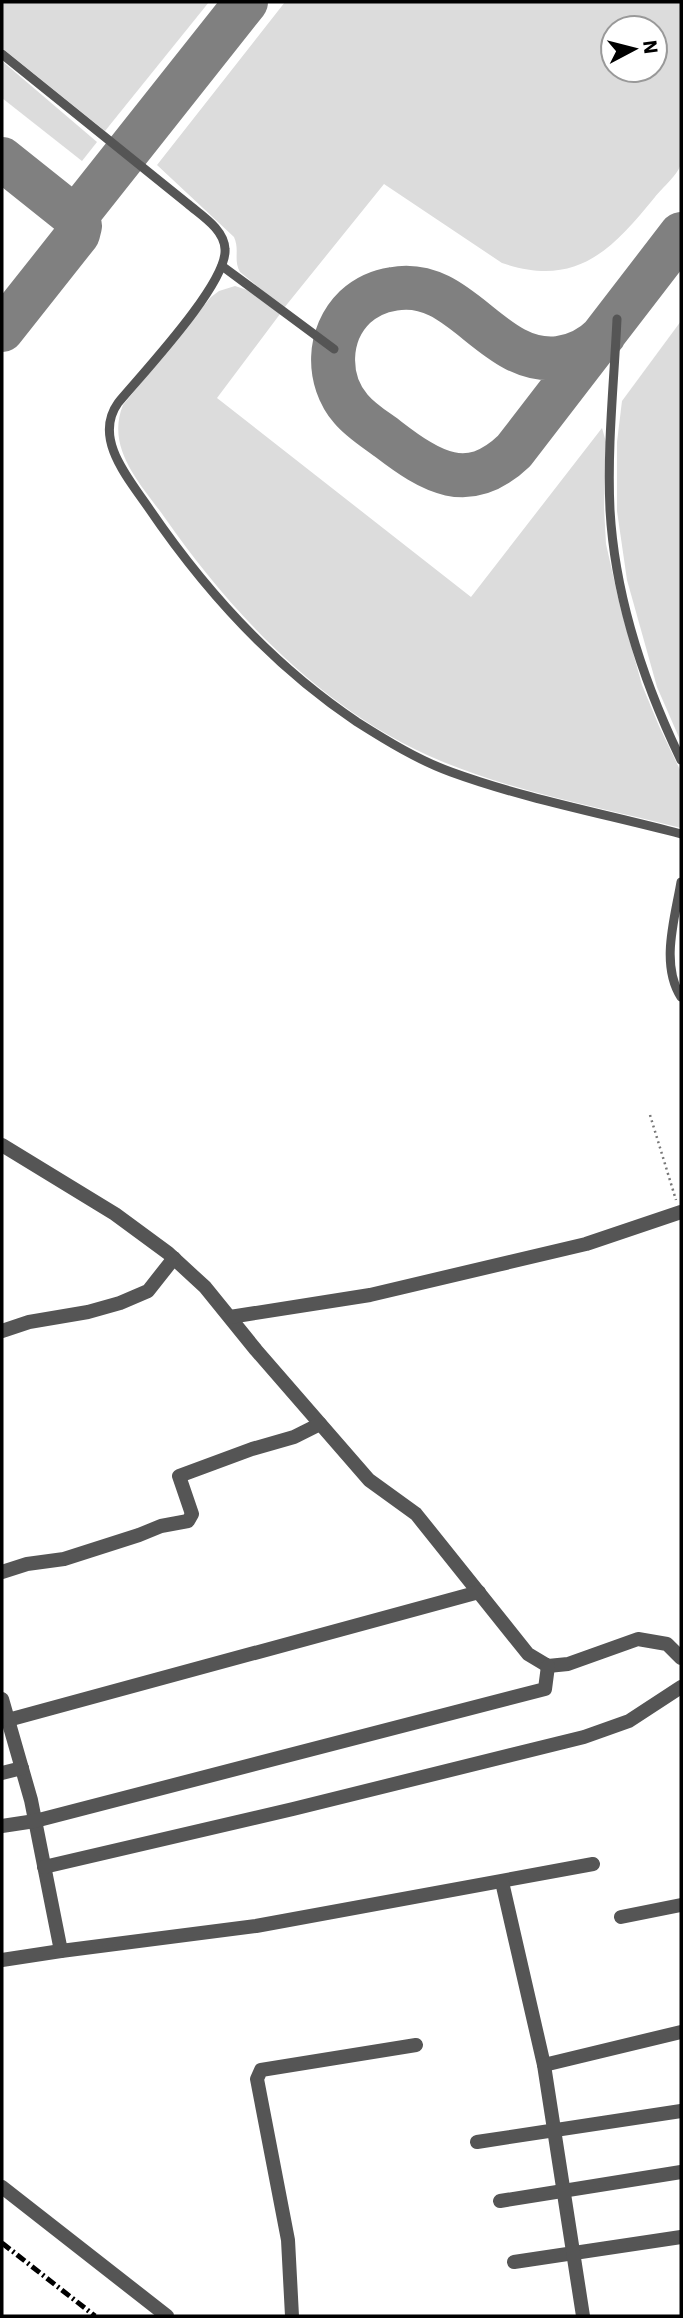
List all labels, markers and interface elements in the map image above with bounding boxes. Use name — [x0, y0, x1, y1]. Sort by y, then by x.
north arrow — [599, 14, 669, 84]
text: N — [638, 39, 664, 55]

